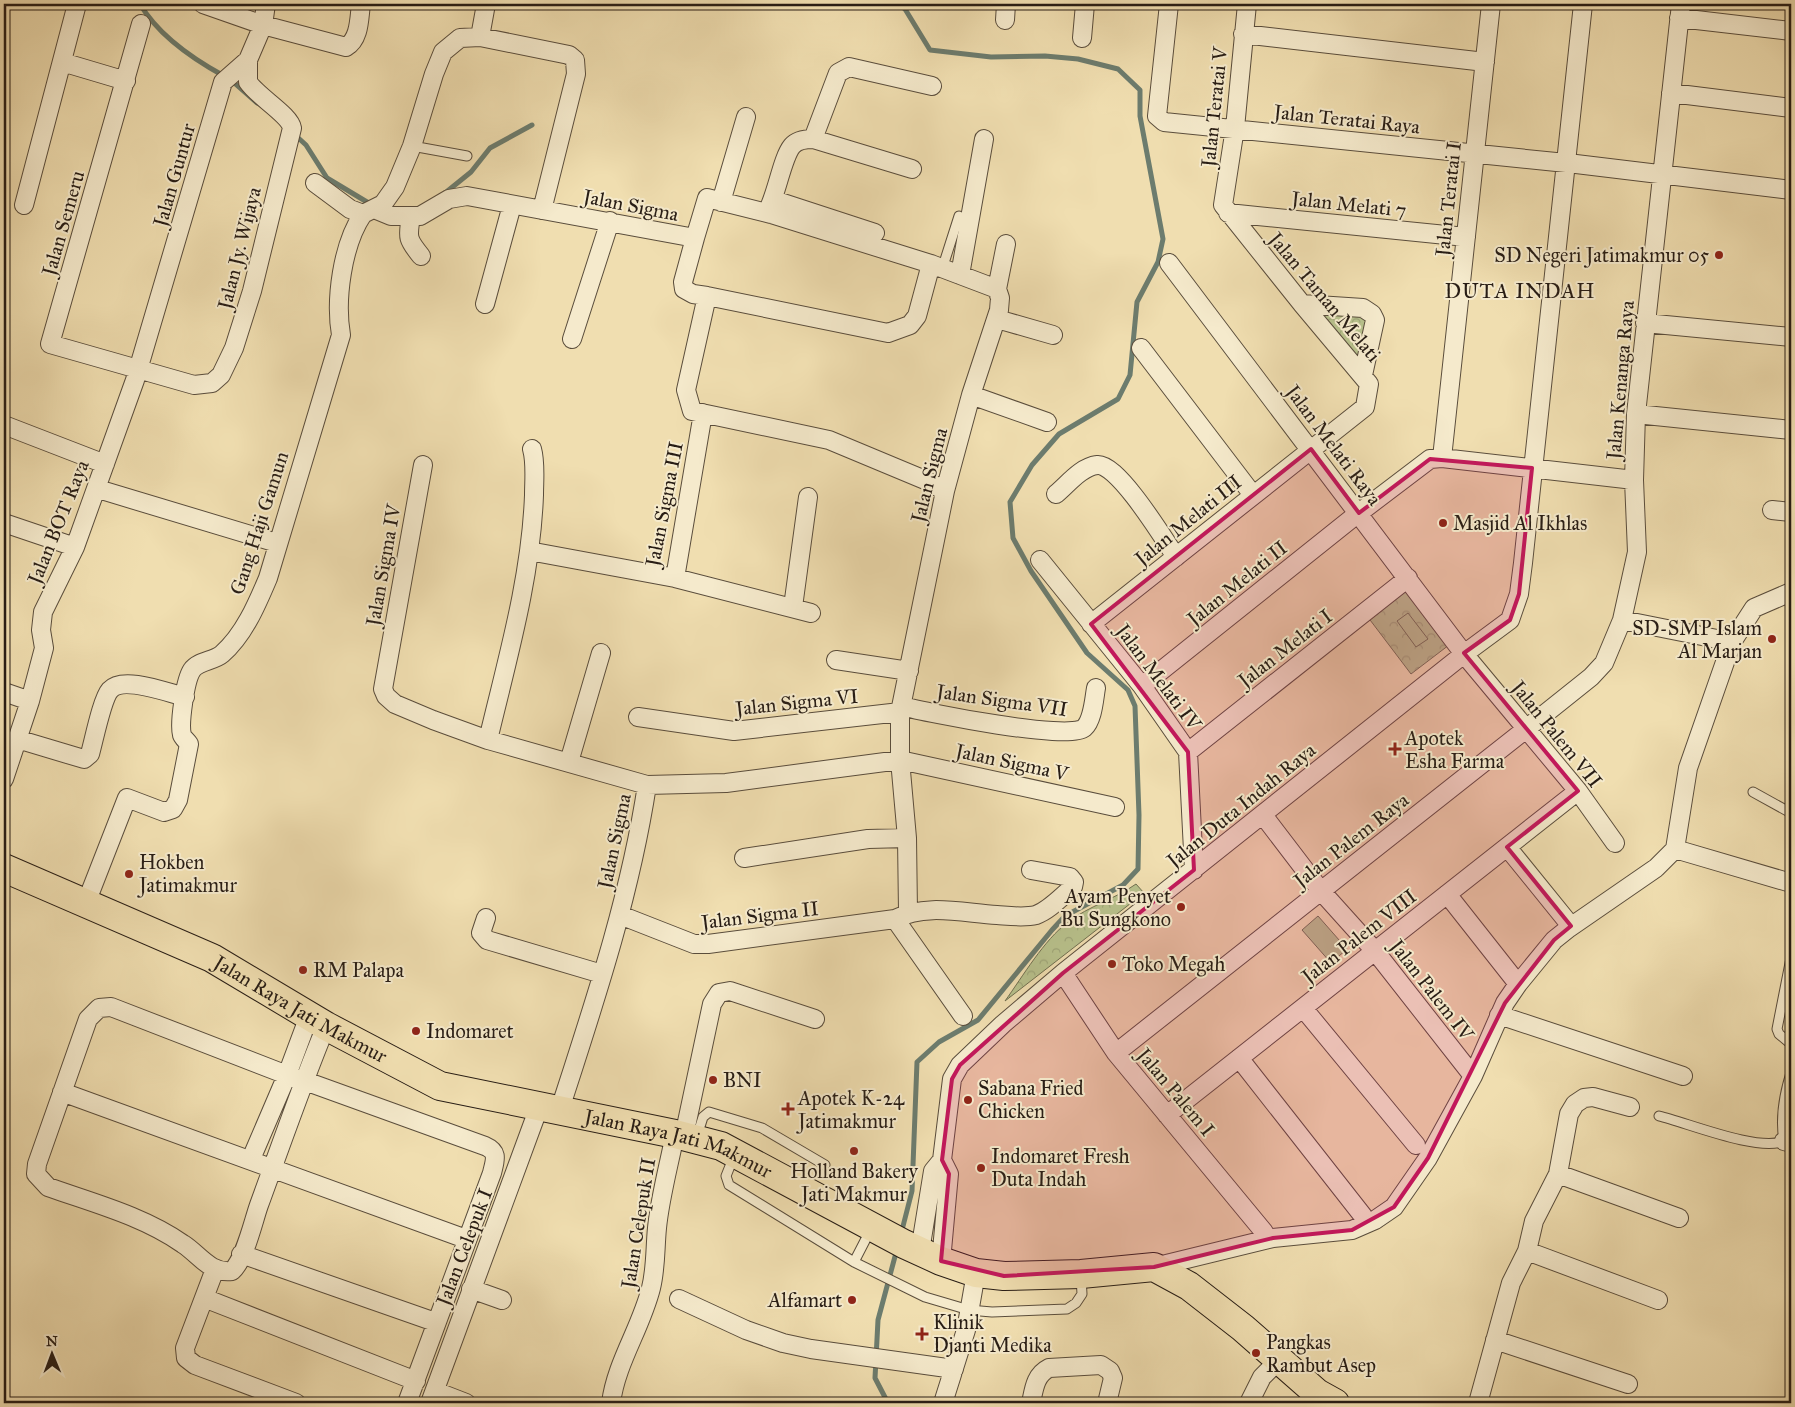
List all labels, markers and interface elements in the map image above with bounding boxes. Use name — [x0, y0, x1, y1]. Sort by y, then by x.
street label: Jalan Teratai V — [1196, 45, 1233, 170]
street label: Jalan Teratai Raya — [1271, 99, 1422, 140]
street label: Jalan Guntur — [147, 120, 201, 232]
street label: Jalan Teratai I — [1430, 140, 1467, 260]
street label: Jalan Semeru — [36, 167, 91, 281]
street label: Jalan Jy. Wijaya — [212, 184, 267, 314]
street label: Jalan Sigma — [579, 184, 681, 227]
street label: Jalan Melati 7 — [1288, 186, 1408, 223]
street label: Jalan Taman Melati — [1262, 226, 1386, 368]
place label: SD Negeri Jatimakmur 05 — [1494, 243, 1709, 268]
marker: SD Negeri Jatimakmur 05 — [1713, 249, 1725, 261]
district label: DUTA INDAH — [1445, 278, 1595, 304]
street label: Jalan Kenanga Raya — [1601, 299, 1640, 463]
street label: Jalan Melati Raya — [1279, 378, 1387, 511]
street label: Jalan Sigma — [905, 425, 953, 527]
street label: Jalan Sigma III — [640, 440, 689, 571]
street label: Gang Haji Gamun — [225, 448, 294, 598]
street label: Jalan BOT Raya — [21, 456, 95, 590]
street label: Jalan Melati III — [1128, 470, 1247, 572]
street label: Jalan Sigma IV — [360, 501, 407, 630]
place label: Masjid Al Ikhlas — [1453, 511, 1587, 535]
marker: Masjid Al Ikhlas — [1437, 517, 1449, 529]
street label: Jalan Melati II — [1181, 535, 1292, 633]
street label: Jalan Melati I — [1231, 604, 1338, 694]
place label: SD-SMP Islam Al Marjan — [1632, 616, 1762, 663]
street label: Jalan Melati IV — [1109, 617, 1207, 736]
marker: SD-SMP Islam Al Marjan — [1766, 633, 1778, 645]
street label: Jalan Palem VII — [1505, 674, 1607, 793]
street label: Jalan Sigma VII — [933, 679, 1069, 722]
street label: Jalan Sigma VI — [732, 684, 860, 722]
place label: Apotek Esha Farma — [1404, 726, 1505, 773]
street label: Jalan Duta Indah Raya — [1160, 737, 1321, 874]
street label: Jalan Sigma V — [951, 738, 1072, 787]
marker: Apotek Esha Farma — [1389, 743, 1401, 755]
street label: Jalan Palem Raya — [1287, 787, 1414, 894]
street label: Jalan Sigma — [592, 791, 637, 893]
place label: Hokben Jatimakmur — [137, 850, 238, 898]
marker: Hokben Jatimakmur — [123, 868, 135, 880]
place label: Ayam Penyet Bu Sungkono — [1060, 884, 1171, 932]
street label: Jalan Palem VIII — [1295, 884, 1422, 990]
street label: Jalan Sigma II — [698, 896, 820, 935]
marker: Ayam Penyet Bu Sungkono — [1175, 901, 1187, 913]
street label: Jalan Palem IV — [1383, 933, 1480, 1047]
street label: Jalan Raya Jati Makmur — [208, 949, 392, 1068]
place label: Toko Megah — [1122, 952, 1225, 977]
place label: RM Palapa — [313, 958, 404, 982]
marker: Toko Megah — [1106, 958, 1118, 970]
marker: RM Palapa — [297, 964, 309, 976]
place label: Indomaret — [426, 1019, 514, 1043]
marker: Indomaret — [410, 1025, 422, 1037]
street label: Jalan Palem I — [1130, 1041, 1220, 1142]
place label: BNI — [723, 1068, 762, 1092]
marker: BNI — [707, 1074, 719, 1086]
place label: Sabana Fried Chicken — [978, 1076, 1084, 1123]
place label: Apotek K-24 Jatimakmur — [796, 1086, 905, 1134]
marker: Sabana Fried Chicken — [962, 1094, 974, 1106]
street label: Jalan Raya Jati Makmur — [580, 1103, 777, 1183]
marker: Apotek K-24 Jatimakmur — [782, 1103, 794, 1115]
place label: Indomaret Fresh Duta Indah — [991, 1144, 1130, 1191]
marker: Holland Bakery Jati Makmur — [848, 1145, 860, 1157]
street label: Jalan Celepuk II — [616, 1156, 661, 1292]
place label: Holland Bakery Jati Makmur — [790, 1159, 918, 1207]
marker: Indomaret Fresh Duta Indah — [975, 1162, 987, 1174]
street label: Jalan Celepuk I — [430, 1185, 498, 1311]
place label: Alfamart — [767, 1288, 842, 1312]
marker: Alfamart — [846, 1294, 858, 1306]
place label: Klinik Djanti Medika — [933, 1310, 1052, 1357]
marker: Klinik Djanti Medika — [915, 1327, 929, 1341]
north arrow — [28, 1330, 78, 1380]
place label: Pangkas Rambut Asep — [1266, 1330, 1376, 1377]
text: N — [46, 1333, 58, 1350]
marker: Pangkas Rambut Asep — [1250, 1347, 1262, 1359]

